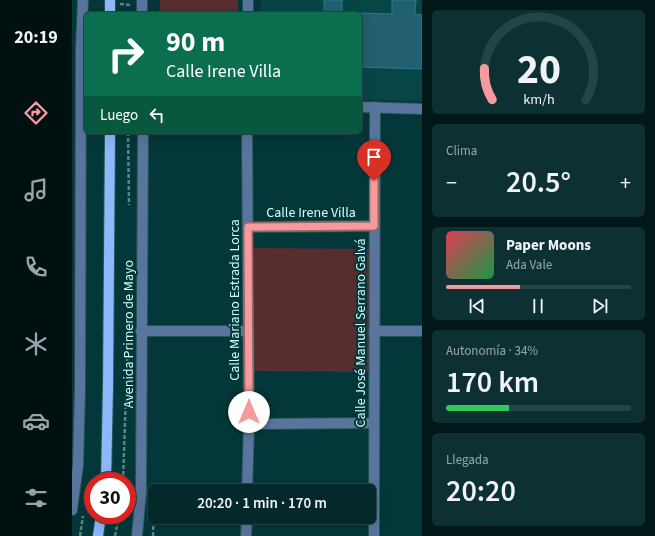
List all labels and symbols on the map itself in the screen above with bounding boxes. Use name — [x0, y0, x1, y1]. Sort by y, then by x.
pin — [357, 140, 391, 181]
street label: Calle Irene Villa — [266, 203, 356, 223]
street label: Calle Mariano Estrada Lorca — [225, 219, 245, 381]
street label: Calle José Manuel Serrano Galvá — [351, 238, 371, 428]
street label: Avenida Primero de Mayo — [119, 260, 139, 408]
position arrow — [228, 391, 270, 433]
speed limit sign: 30 — [84, 472, 136, 524]

